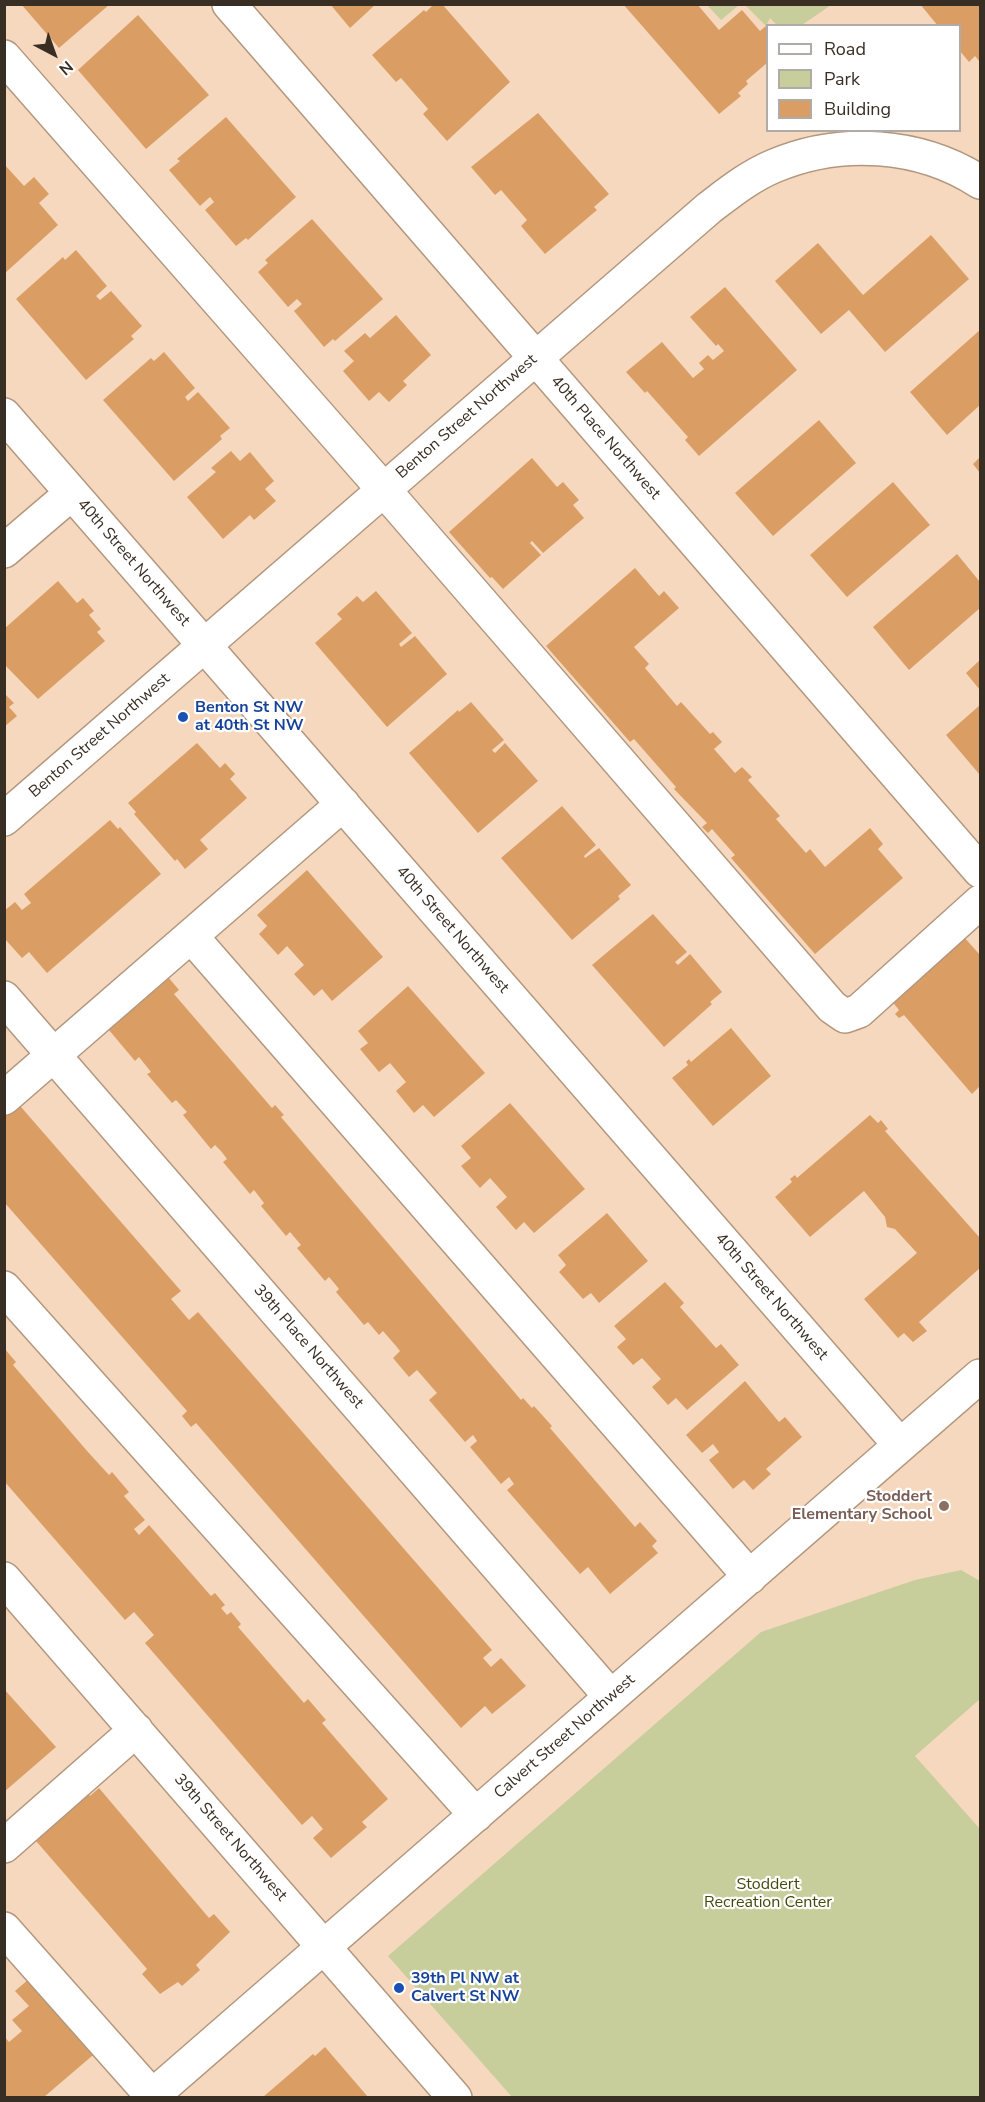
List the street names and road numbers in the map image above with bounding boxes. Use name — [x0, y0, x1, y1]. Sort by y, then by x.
street label: Benton Street Northwest — [393, 351, 541, 483]
street label: 40th Place Northwest — [546, 372, 664, 504]
street label: 40th Street Northwest — [73, 495, 193, 631]
street label: Benton Street Northwest — [26, 670, 174, 802]
street label: 40th Street Northwest — [392, 862, 512, 998]
street label: 40th Street Northwest — [711, 1229, 831, 1365]
street label: 39th Place Northwest — [249, 1281, 367, 1413]
street label: Calvert Street Northwest — [491, 1671, 639, 1803]
street label: 39th Street Northwest — [170, 1770, 290, 1906]

